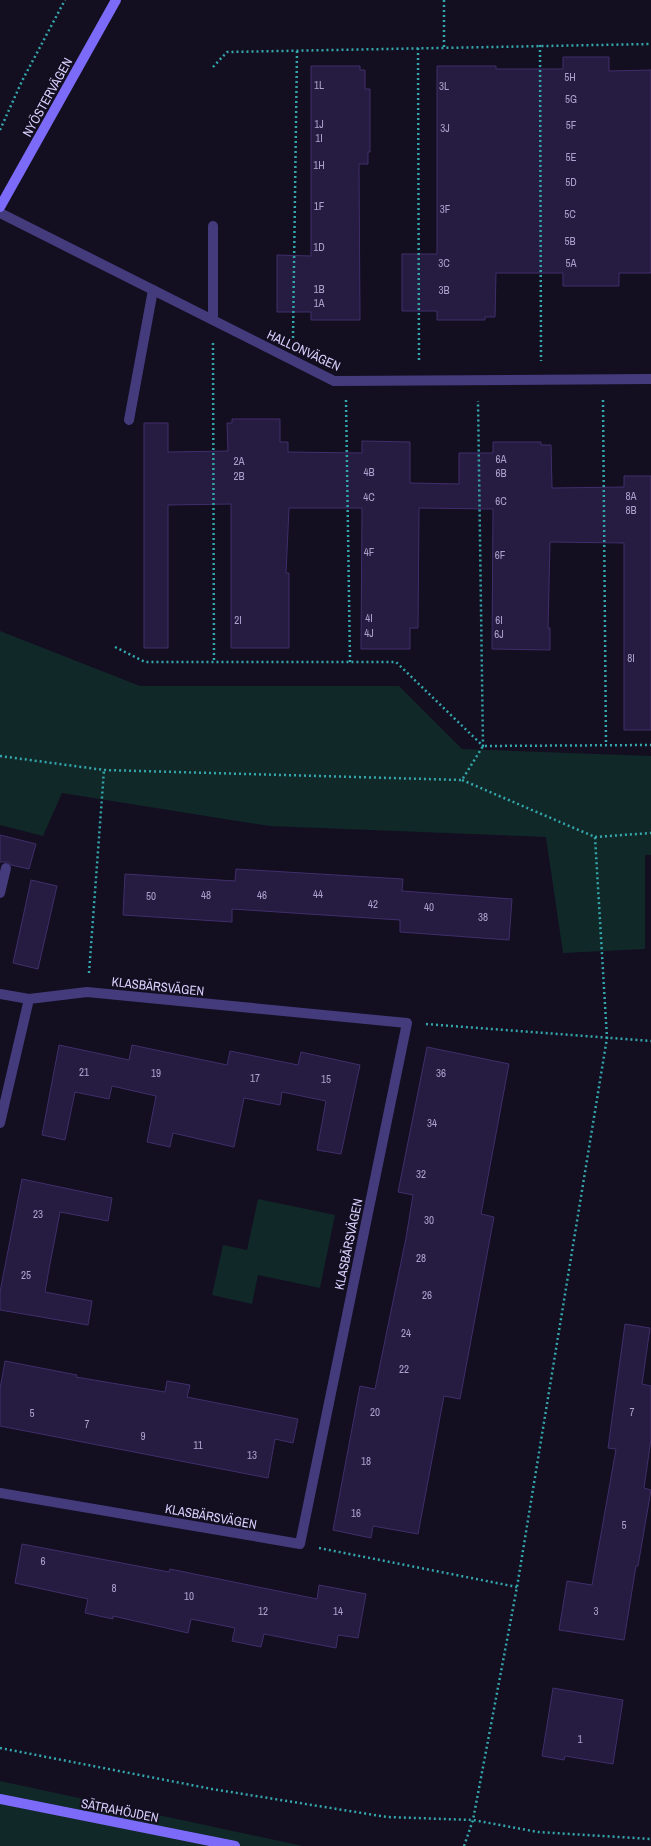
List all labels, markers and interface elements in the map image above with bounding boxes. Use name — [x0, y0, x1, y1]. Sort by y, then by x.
street label: NYÖSTERVÄGEN — [19, 55, 76, 140]
house number: 5H — [564, 70, 576, 84]
house number: 1L — [314, 78, 324, 92]
house number: 3L — [439, 79, 449, 93]
house number: 5G — [565, 92, 577, 106]
house number: 1J — [314, 117, 324, 131]
house number: 5F — [566, 118, 577, 132]
house number: 3J — [440, 121, 450, 135]
house number: 1I — [315, 131, 323, 145]
house number: 5E — [565, 150, 577, 164]
house number: 1H — [313, 158, 325, 172]
house number: 5D — [565, 175, 577, 189]
house number: 1F — [314, 199, 325, 213]
house number: 3F — [440, 202, 451, 216]
house number: 5C — [564, 207, 576, 221]
house number: 5B — [564, 234, 576, 248]
house number: 1D — [313, 240, 325, 254]
house number: 3C — [438, 256, 450, 270]
house number: 5A — [565, 256, 577, 270]
house number: 1B — [313, 282, 325, 296]
house number: 3B — [438, 283, 450, 297]
house number: 1A — [313, 296, 325, 310]
street label: HALLONVÄGEN — [264, 326, 343, 375]
house number: 6A — [495, 452, 507, 466]
house number: 2A — [233, 454, 245, 468]
house number: 4B — [363, 465, 375, 479]
house number: 6B — [495, 466, 507, 480]
house number: 2B — [233, 469, 245, 483]
house number: 8A — [625, 489, 637, 503]
house number: 4C — [363, 490, 375, 504]
house number: 6C — [495, 494, 507, 508]
house number: 8B — [625, 503, 637, 517]
house number: 4F — [364, 545, 375, 559]
house number: 6F — [495, 548, 506, 562]
house number: 4I — [365, 611, 373, 625]
house number: 2I — [234, 613, 242, 627]
house number: 6I — [495, 613, 503, 627]
house number: 4J — [364, 626, 374, 640]
house number: 6J — [494, 627, 504, 641]
house number: 8I — [627, 651, 635, 665]
house number: 44 — [313, 887, 323, 901]
house number: 48 — [201, 888, 211, 902]
house number: 46 — [257, 888, 267, 902]
house number: 50 — [146, 889, 156, 903]
house number: 42 — [368, 897, 378, 911]
house number: 40 — [424, 900, 434, 914]
house number: 38 — [478, 910, 488, 924]
street label: KLASBÄRSVÄGEN — [111, 973, 205, 1000]
house number: 21 — [79, 1065, 89, 1079]
house number: 19 — [151, 1066, 161, 1080]
house number: 36 — [436, 1066, 446, 1080]
house number: 17 — [250, 1071, 260, 1085]
house number: 15 — [321, 1072, 331, 1086]
house number: 34 — [427, 1116, 437, 1130]
house number: 32 — [416, 1167, 426, 1181]
street label: KLASBÄRSVÄGEN — [331, 1197, 366, 1291]
house number: 23 — [33, 1207, 43, 1221]
house number: 30 — [424, 1213, 434, 1227]
house number: 28 — [416, 1251, 426, 1265]
house number: 25 — [21, 1268, 31, 1282]
house number: 26 — [422, 1288, 432, 1302]
house number: 24 — [401, 1326, 411, 1340]
house number: 22 — [399, 1362, 409, 1376]
house number: 20 — [370, 1405, 380, 1419]
house number: 7 — [629, 1405, 635, 1419]
house number: 5 — [29, 1406, 35, 1420]
house number: 7 — [84, 1417, 90, 1431]
house number: 9 — [140, 1429, 146, 1443]
house number: 11 — [193, 1438, 203, 1452]
house number: 13 — [247, 1448, 257, 1462]
house number: 18 — [361, 1454, 371, 1468]
street label: KLASBÄRSVÄGEN — [164, 1500, 258, 1533]
house number: 16 — [351, 1506, 361, 1520]
house number: 5 — [621, 1518, 627, 1532]
house number: 6 — [40, 1554, 46, 1568]
house number: 8 — [111, 1581, 117, 1595]
house number: 10 — [184, 1589, 194, 1603]
house number: 12 — [258, 1604, 268, 1618]
house number: 14 — [333, 1604, 343, 1618]
house number: 3 — [593, 1604, 599, 1618]
house number: 1 — [577, 1732, 583, 1746]
street label: SÄTRAHÖJDEN — [80, 1795, 160, 1826]

